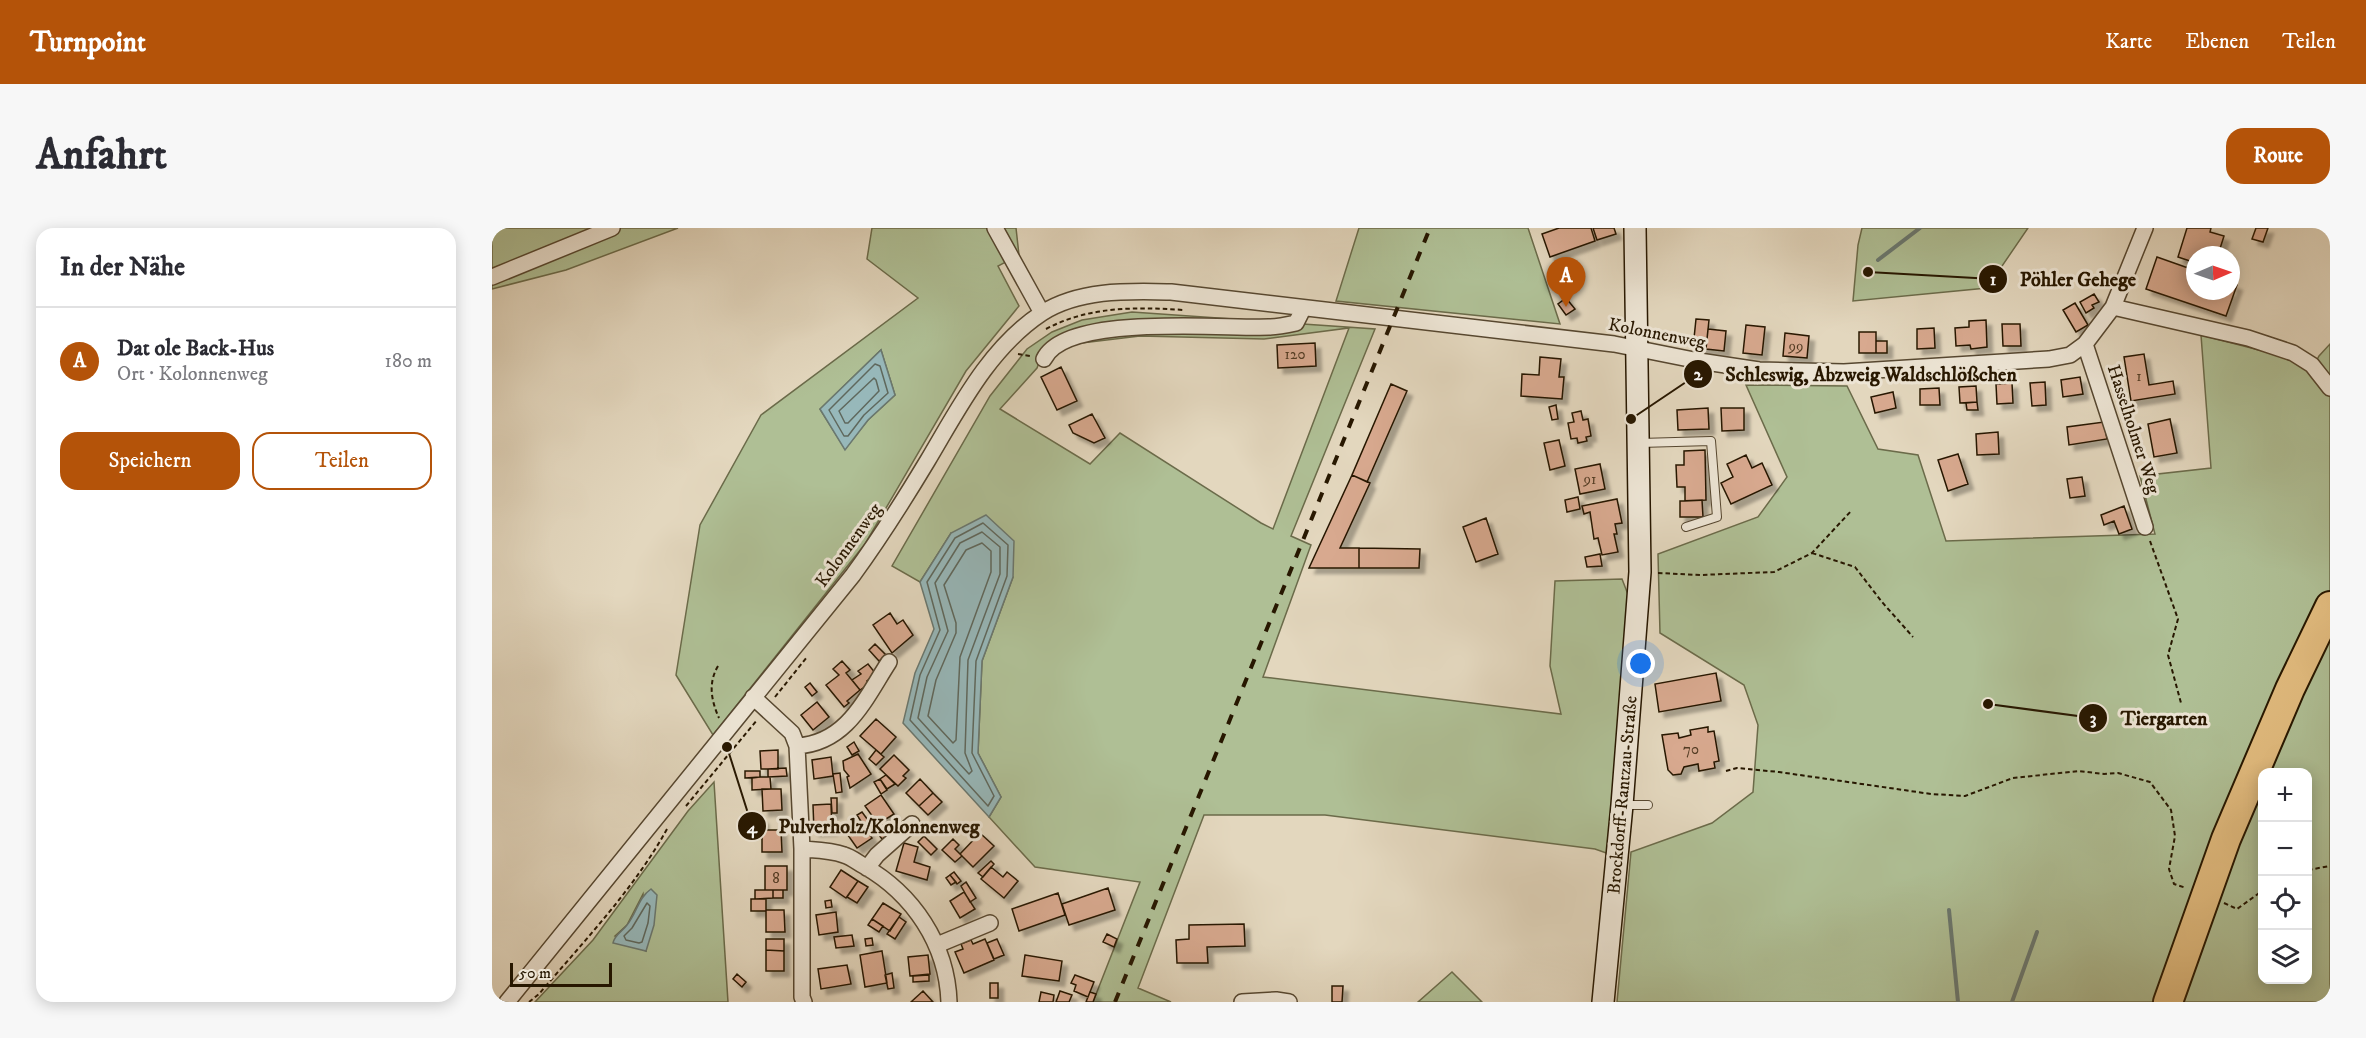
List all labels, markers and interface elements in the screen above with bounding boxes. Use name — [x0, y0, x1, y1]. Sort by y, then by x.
text: Turnpoint — [30, 25, 146, 60]
text: Karte — [2105, 29, 2152, 55]
text: Ebenen — [2185, 29, 2249, 55]
text: Teilen — [2282, 29, 2336, 55]
button: Route — [2226, 128, 2330, 184]
text: Anfahrt — [36, 130, 167, 182]
north arrow — [2186, 246, 2240, 300]
text: In der Nähe — [60, 251, 185, 284]
pin: A — [1546, 257, 1586, 307]
callout: Pöhler Gehege — [1978, 260, 2148, 298]
text: Pöhler Gehege — [2020, 268, 2137, 293]
text: 1 — [1990, 269, 1997, 291]
street label: Kolonnenweg — [1606, 314, 1707, 354]
text: Dat ole Back-Hus — [117, 335, 274, 362]
house number: 99 — [1788, 337, 1803, 356]
house number: 120 — [1285, 345, 1305, 364]
text: A — [73, 349, 86, 374]
text: 180 m — [385, 349, 432, 374]
callout: Schleswig, Abzweig Waldschlößchen — [1683, 355, 2029, 393]
text: Ort · Kolonnenweg — [117, 362, 268, 387]
street label: Hasselholmer Weg — [2102, 362, 2164, 497]
text: Schleswig, Abzweig Waldschlößchen — [1725, 363, 2017, 388]
text: 2 — [1694, 364, 1704, 386]
house number: 1 — [2136, 367, 2142, 386]
button: Speichern — [60, 432, 240, 490]
button: Teilen — [252, 432, 432, 490]
house number: 91 — [1583, 470, 1596, 489]
street label: Kolonnenweg — [811, 499, 887, 592]
your location — [1626, 649, 1655, 678]
street label: Brockdorff-Rantzau-Straße — [1603, 695, 1643, 895]
callout: Tiergarten — [2078, 699, 2219, 737]
text: Tiergarten — [2120, 707, 2208, 732]
text: 3 — [2090, 708, 2097, 730]
house number: 70 — [1683, 740, 1699, 759]
map controls — [2258, 768, 2312, 984]
button: + — [2258, 768, 2312, 822]
callout: Pulverholz/Kolonnenweg — [737, 807, 992, 845]
text: Pulverholz/Kolonnenweg — [778, 815, 981, 840]
text: 4 — [746, 817, 758, 839]
button: − — [2258, 822, 2312, 876]
house number: 8 — [772, 869, 780, 888]
button: locate — [2258, 876, 2312, 930]
button: layers — [2258, 930, 2312, 984]
scale bar — [510, 960, 612, 988]
text: 50 m — [519, 963, 551, 983]

